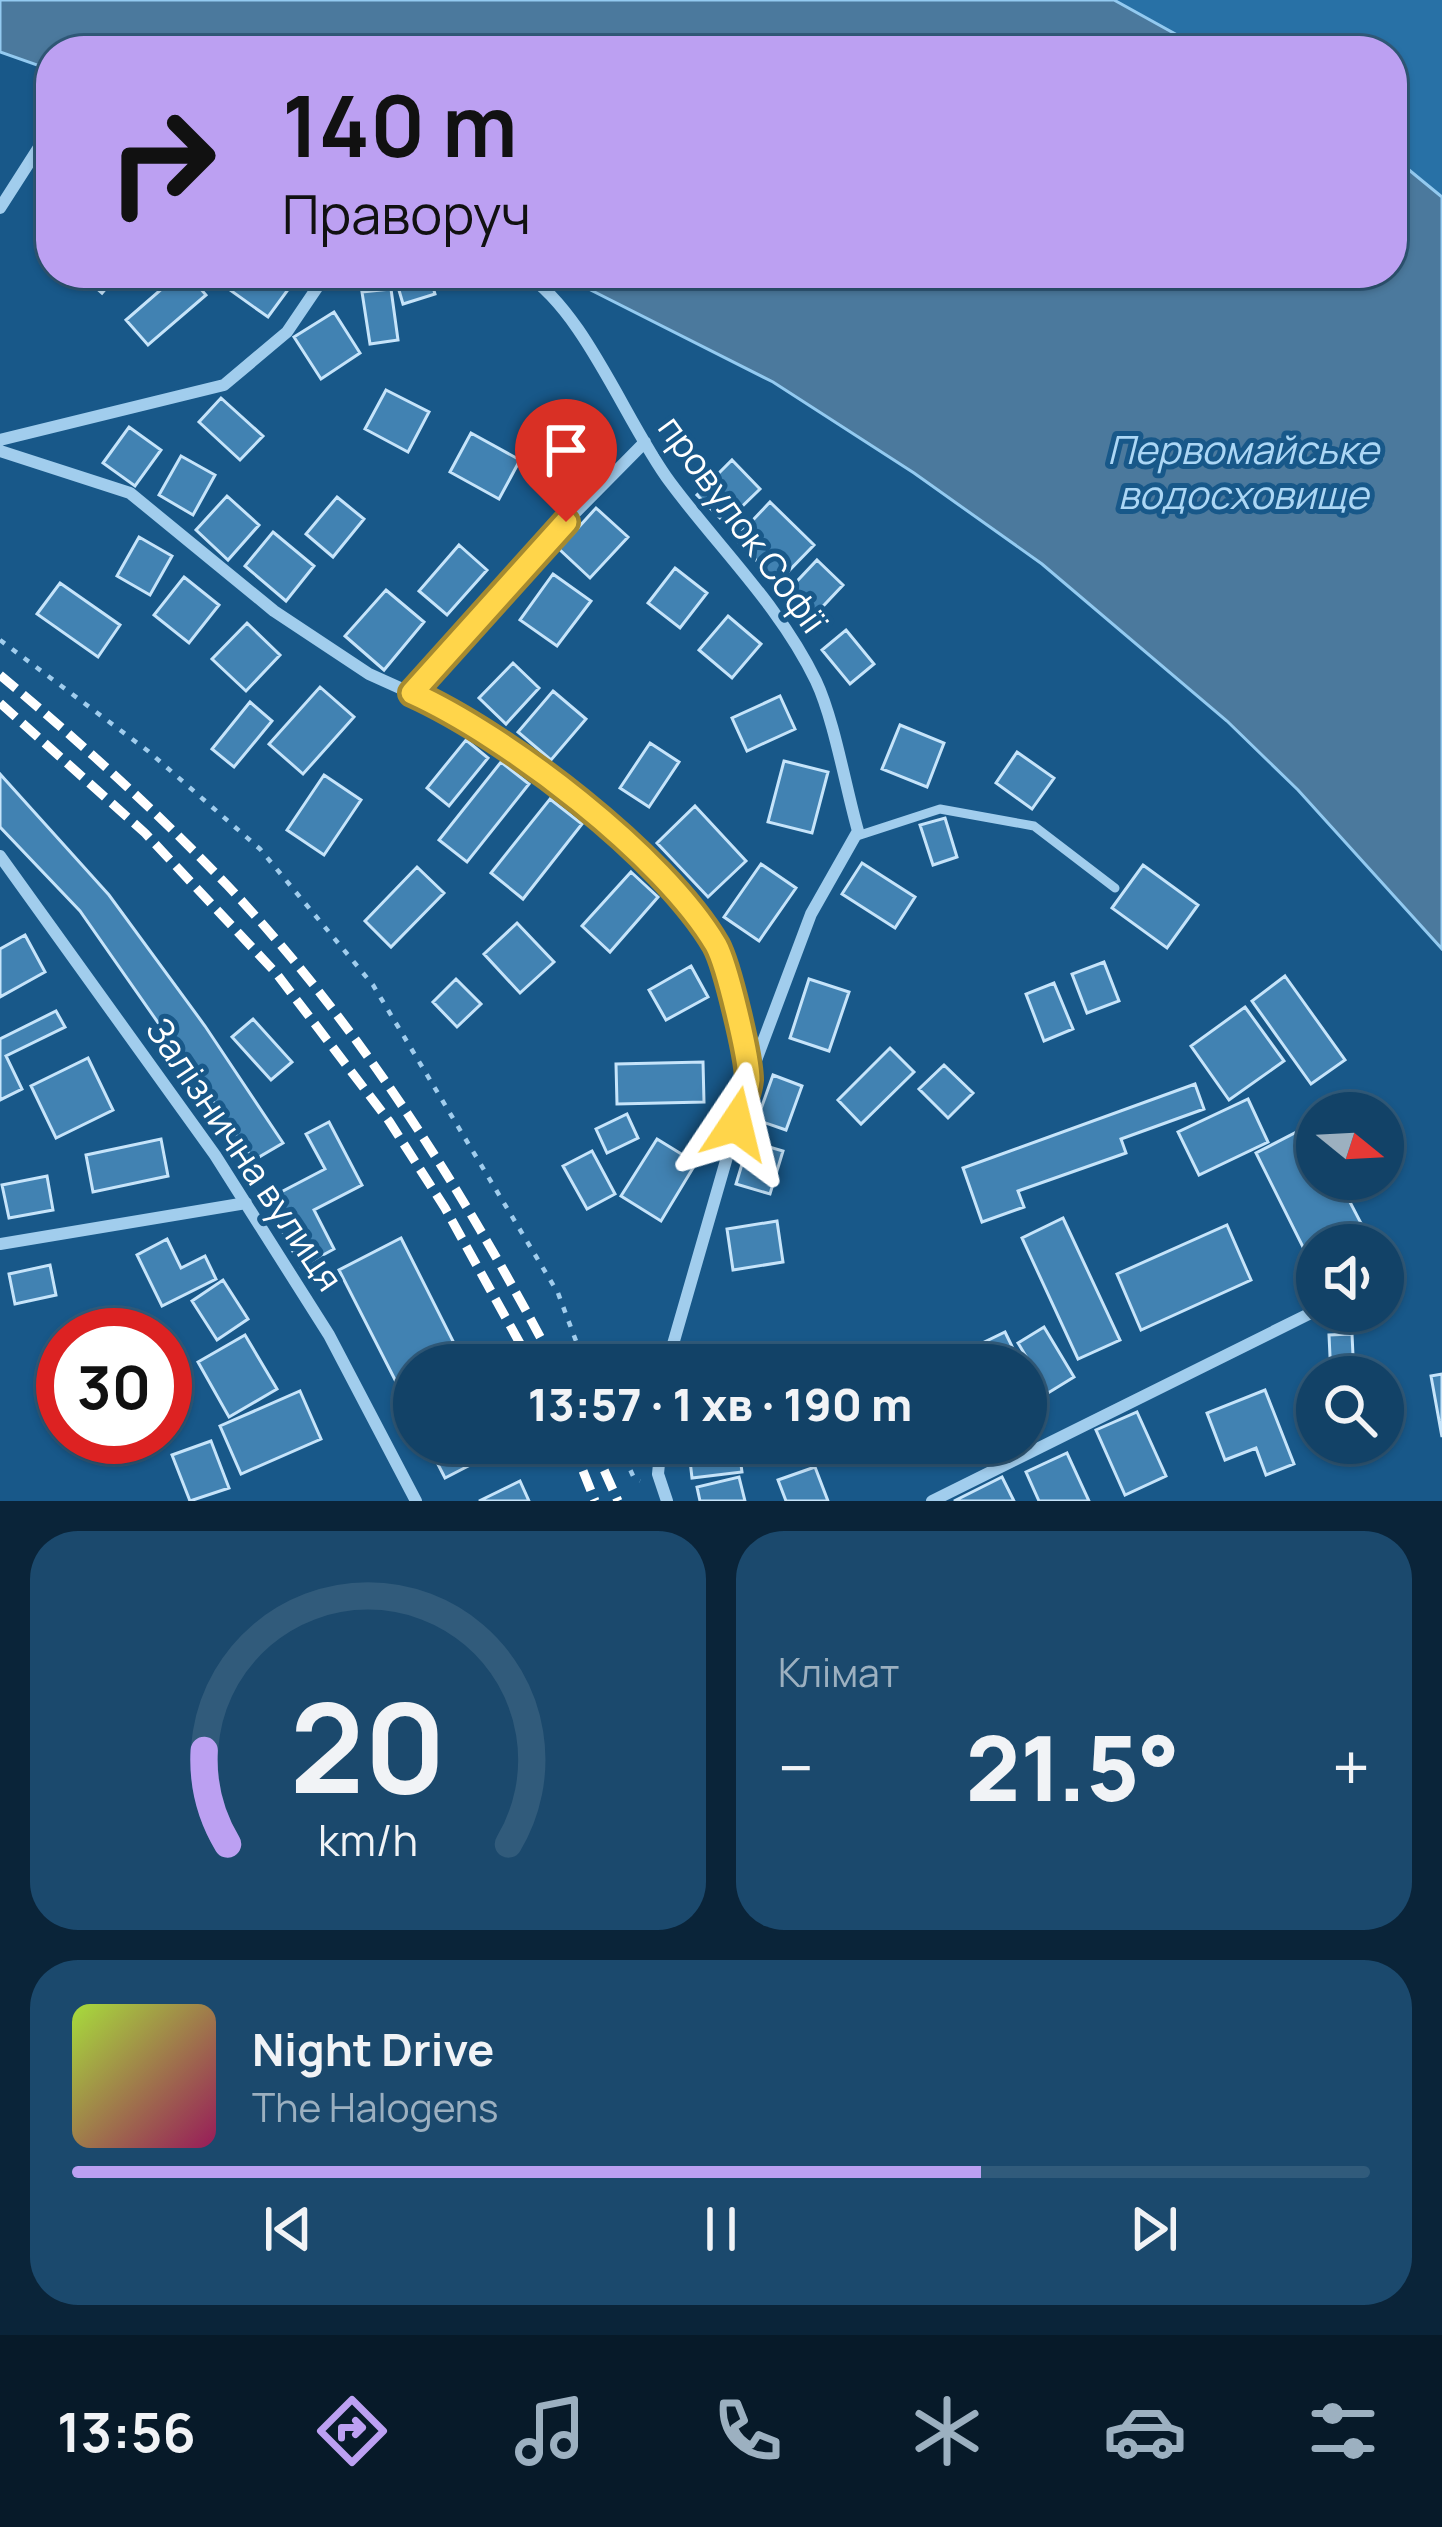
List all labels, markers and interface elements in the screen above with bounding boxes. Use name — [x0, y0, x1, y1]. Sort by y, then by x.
text: 140 m — [282, 67, 518, 182]
icon: right — [84, 84, 240, 240]
text: Праворуч — [282, 176, 531, 250]
pin — [515, 399, 617, 522]
street label: провулок Софії — [648, 405, 839, 644]
icon: arrive — [533, 417, 599, 483]
water label: Первомайське водосховище — [1107, 422, 1381, 521]
street label: Залізнична вулиця — [135, 1008, 355, 1300]
position arrow — [673, 1061, 799, 1187]
north arrow — [1296, 1092, 1404, 1200]
map controls — [1296, 1092, 1404, 1464]
button: sound — [1296, 1224, 1404, 1332]
speed limit sign: 30 — [36, 1308, 192, 1464]
button: search — [1296, 1356, 1404, 1464]
text: 13:57 · 1 хв · 190 m — [528, 1373, 912, 1435]
text: Клімат — [778, 1645, 900, 1699]
text: 20 — [290, 1660, 446, 1830]
text: 21.5° — [966, 1705, 1180, 1828]
text: − — [778, 1722, 814, 1812]
text: + — [1332, 1722, 1370, 1812]
text: km/h — [318, 1809, 418, 1868]
text: Night Drive — [252, 2018, 494, 2080]
text: The Halogens — [252, 2080, 499, 2134]
icon: previous — [255, 2196, 321, 2262]
icon: pause — [688, 2196, 754, 2262]
icon: next — [1121, 2196, 1187, 2262]
icon: directions — [310, 2389, 394, 2473]
icon: music — [508, 2389, 592, 2473]
icon: phone — [706, 2389, 790, 2473]
icon: climate — [905, 2389, 989, 2473]
icon: car — [1103, 2389, 1187, 2473]
icon: filters — [1301, 2389, 1385, 2473]
text: 13:56 — [57, 2394, 196, 2468]

